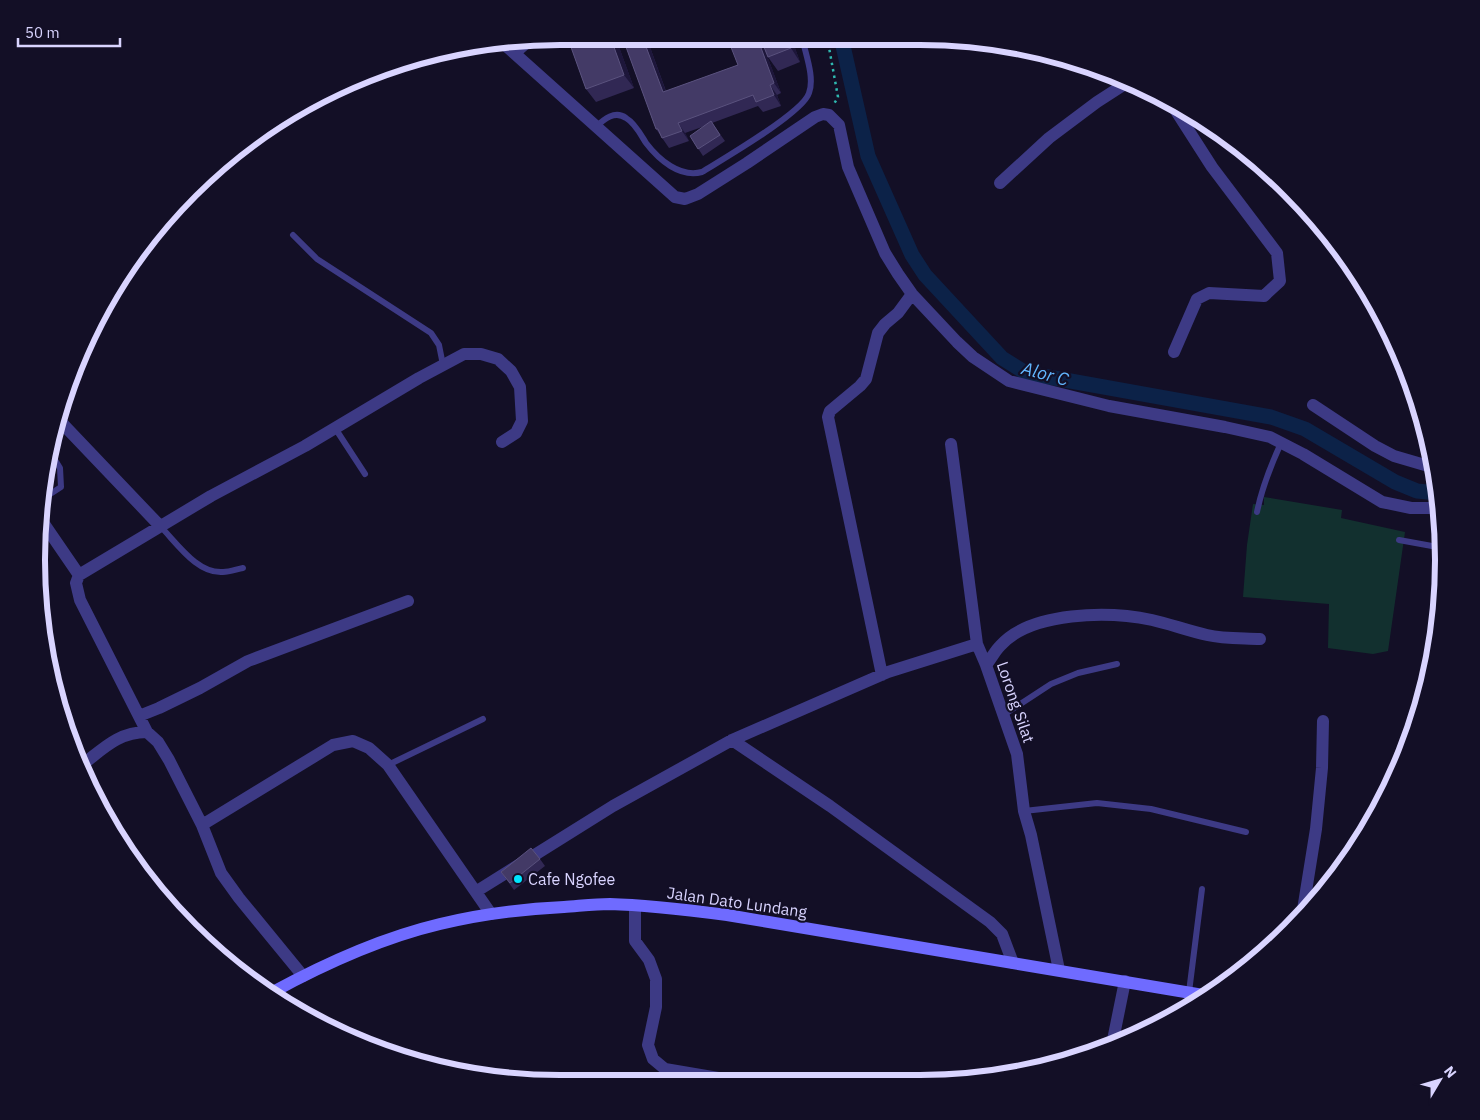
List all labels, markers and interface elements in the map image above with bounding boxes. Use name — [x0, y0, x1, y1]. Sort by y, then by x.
scale bar — [18, 15, 120, 47]
text: 50 m — [25, 23, 60, 42]
water label: Alor C — [1018, 356, 1072, 391]
street label: Lorong Silat — [993, 659, 1039, 745]
place label: Cafe Ngofee — [528, 869, 616, 889]
marker: Cafe Ngofee — [512, 873, 524, 885]
street label: Jalan Dato Lundang — [666, 882, 809, 922]
north arrow — [1415, 1055, 1465, 1105]
text: N — [1440, 1062, 1460, 1082]

